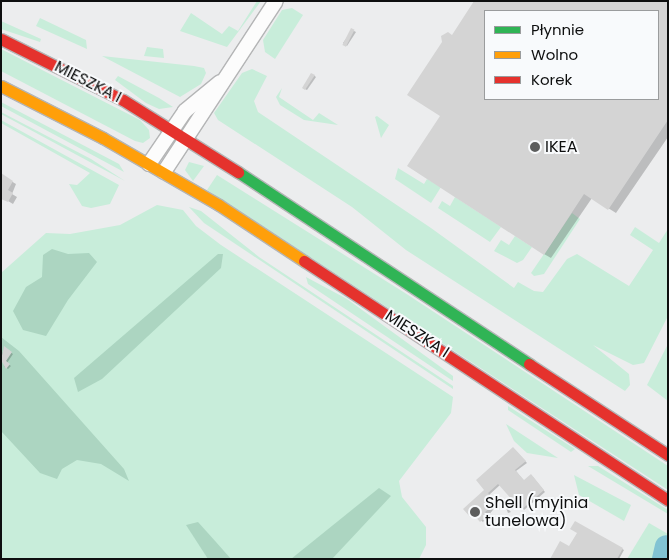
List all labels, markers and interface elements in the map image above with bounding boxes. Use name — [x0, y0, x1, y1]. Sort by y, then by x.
legend — [484, 10, 659, 100]
text: Płynnie — [531, 19, 584, 40]
text: Wolno — [531, 44, 578, 65]
street label: MIESZKA I — [51, 57, 125, 107]
text: Korek — [531, 69, 572, 90]
place label: IKEA — [545, 137, 578, 157]
marker: IKEA — [529, 141, 541, 153]
street label: MIESZKA I — [381, 306, 453, 362]
place label: Shell (myjnia tunelowa) — [485, 493, 588, 531]
marker: Shell (myjnia tunelowa) — [469, 506, 481, 518]

